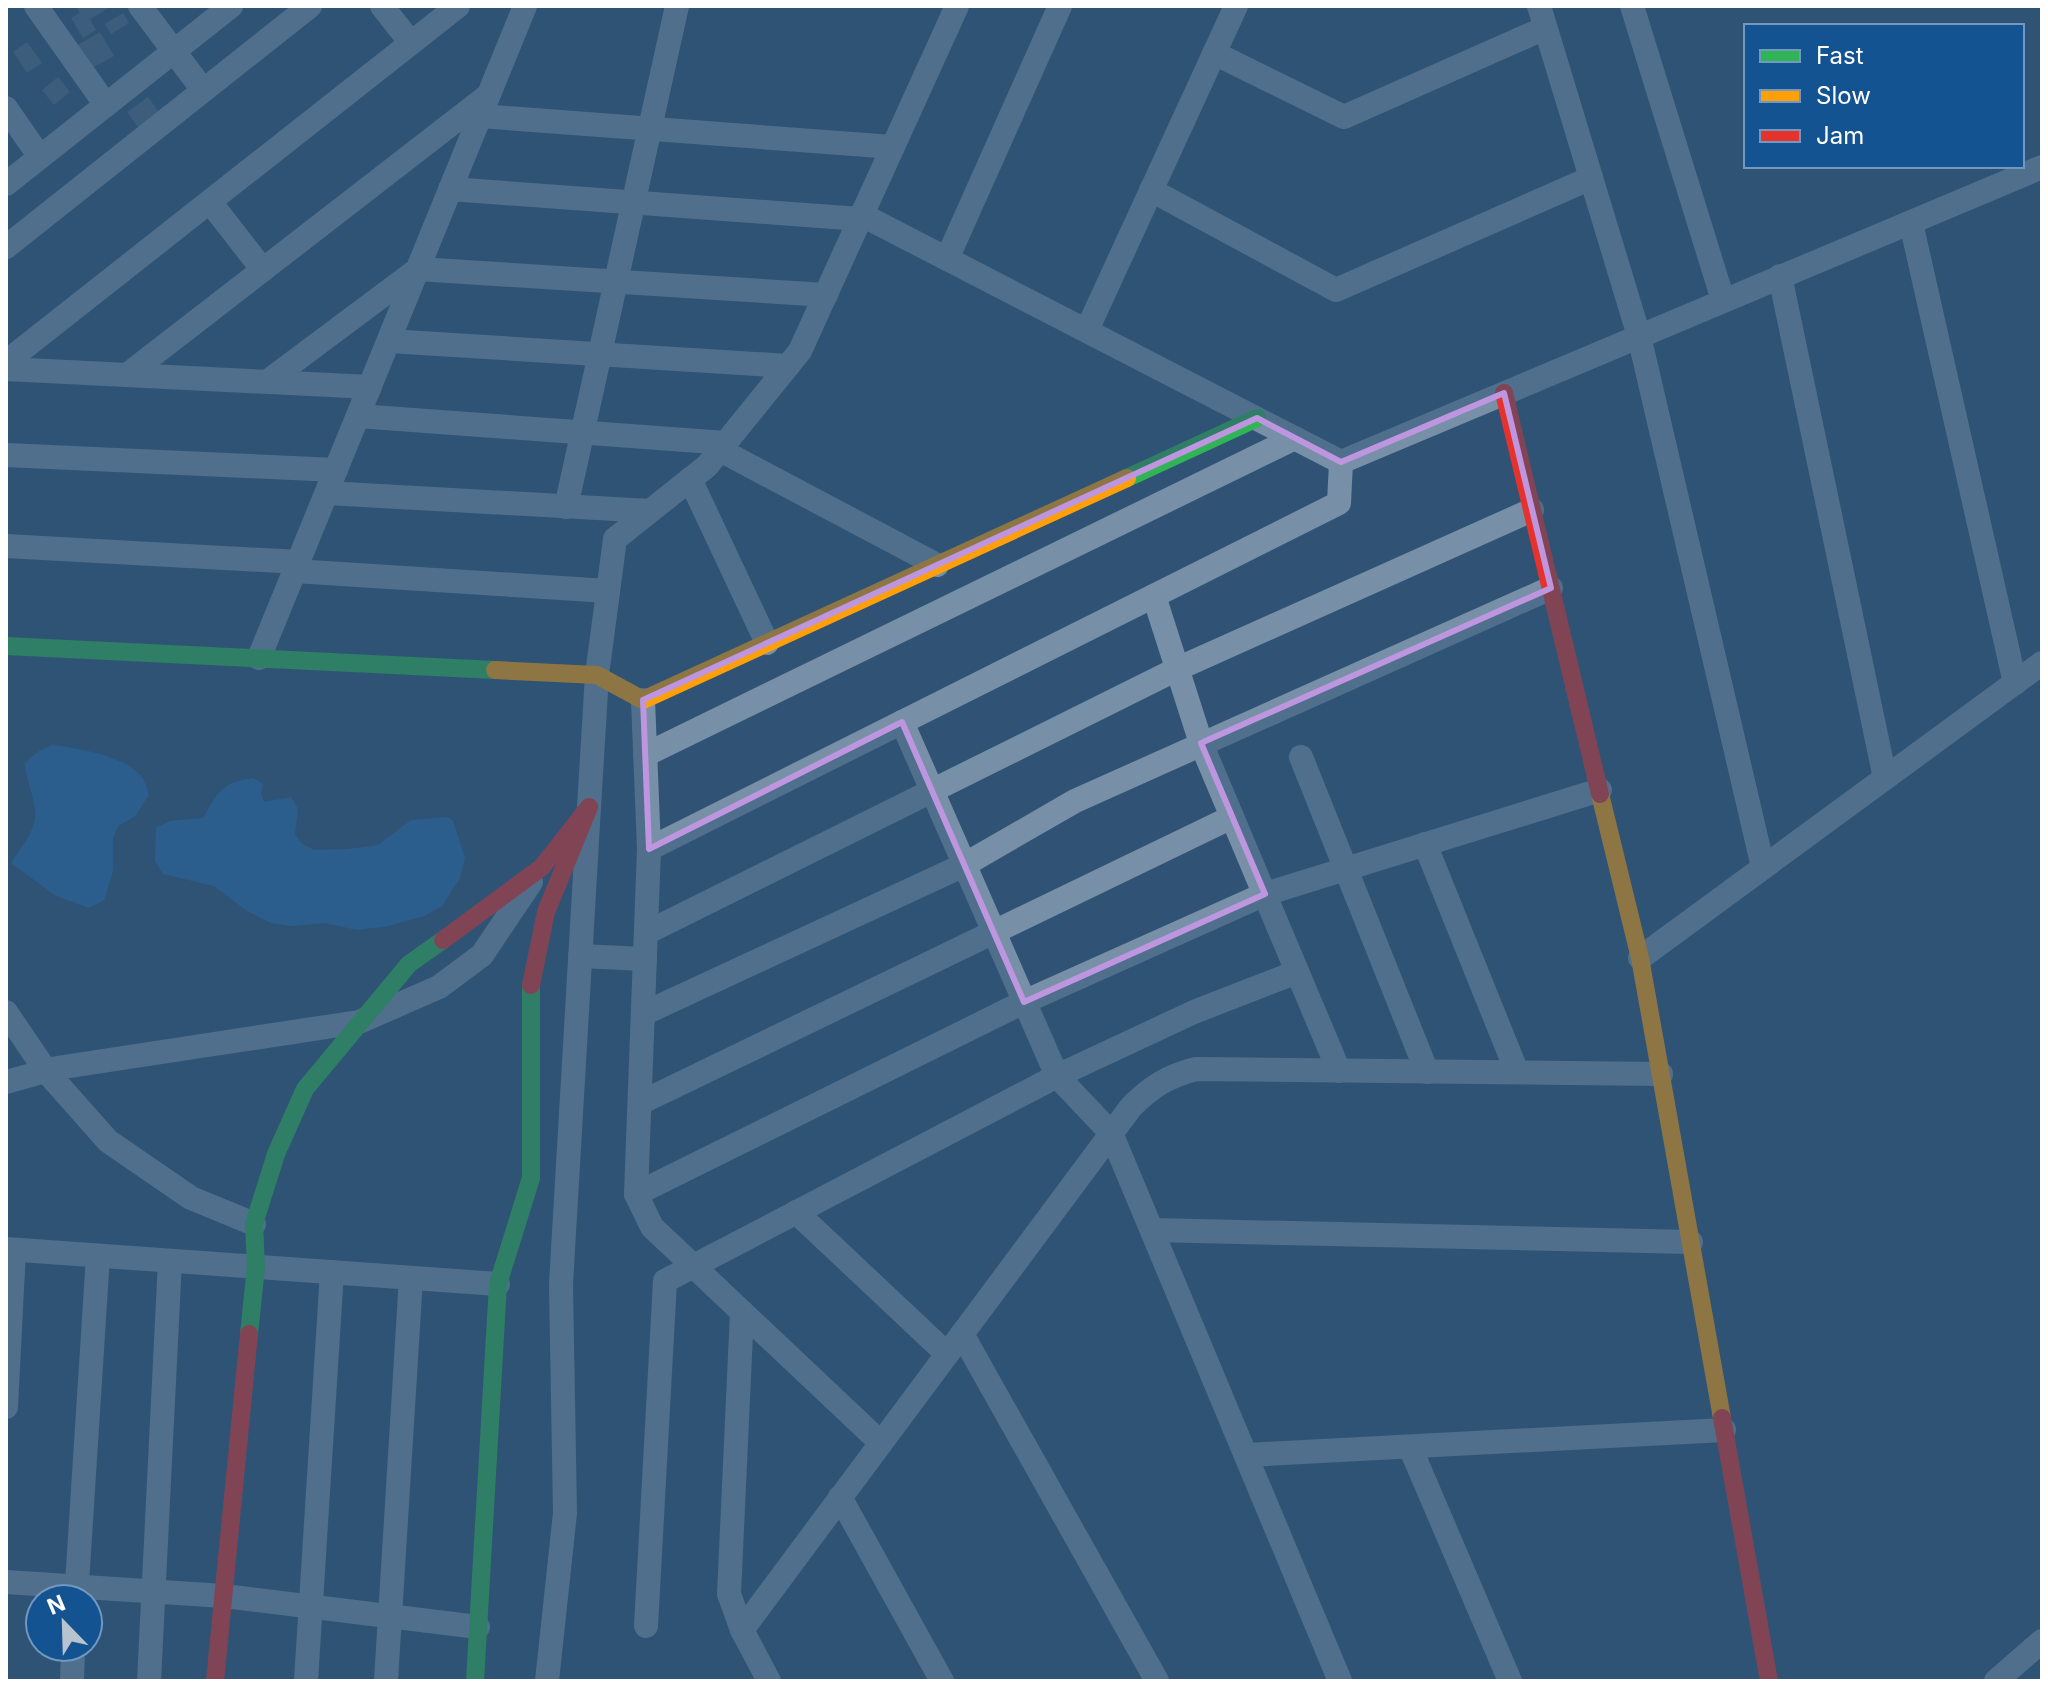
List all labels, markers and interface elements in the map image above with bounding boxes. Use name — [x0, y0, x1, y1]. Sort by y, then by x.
legend — [1744, 24, 2024, 168]
text: Fast — [1816, 41, 1864, 70]
text: Slow — [1816, 81, 1871, 110]
text: Jam — [1816, 121, 1864, 150]
north arrow — [24, 1583, 104, 1663]
text: N — [43, 1589, 69, 1620]

